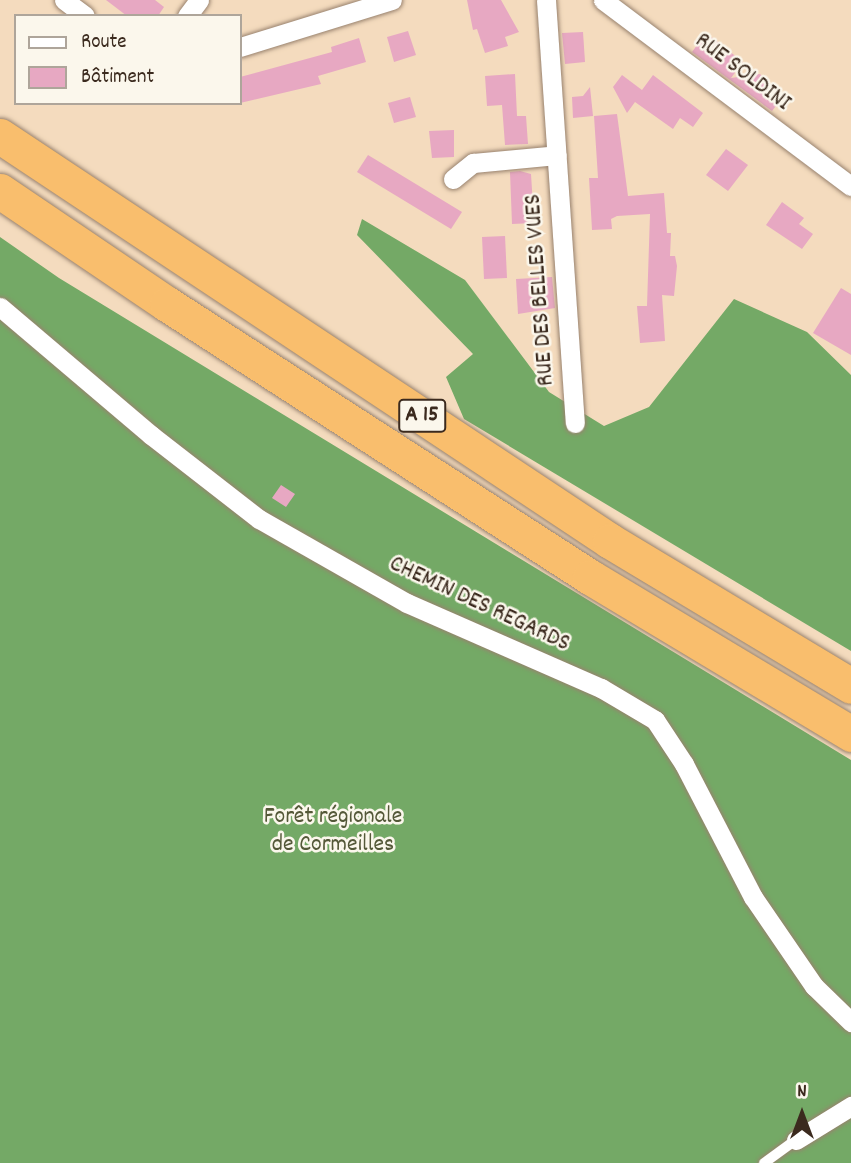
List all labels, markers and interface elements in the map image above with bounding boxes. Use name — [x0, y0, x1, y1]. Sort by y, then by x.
legend — [14, 14, 242, 105]
text: Route — [81, 28, 127, 58]
street label: RUE SOLDINI — [688, 28, 796, 118]
text: Bâtiment — [81, 63, 154, 93]
street label: RUE DES BELLES VUES — [520, 193, 562, 387]
road number: A 15 — [398, 396, 446, 436]
street label: CHEMIN DES REGARDS — [384, 551, 574, 659]
park label: Forêt régionale de Cormeilles — [264, 804, 402, 860]
north arrow — [767, 1079, 837, 1149]
text: N — [797, 1079, 807, 1106]

